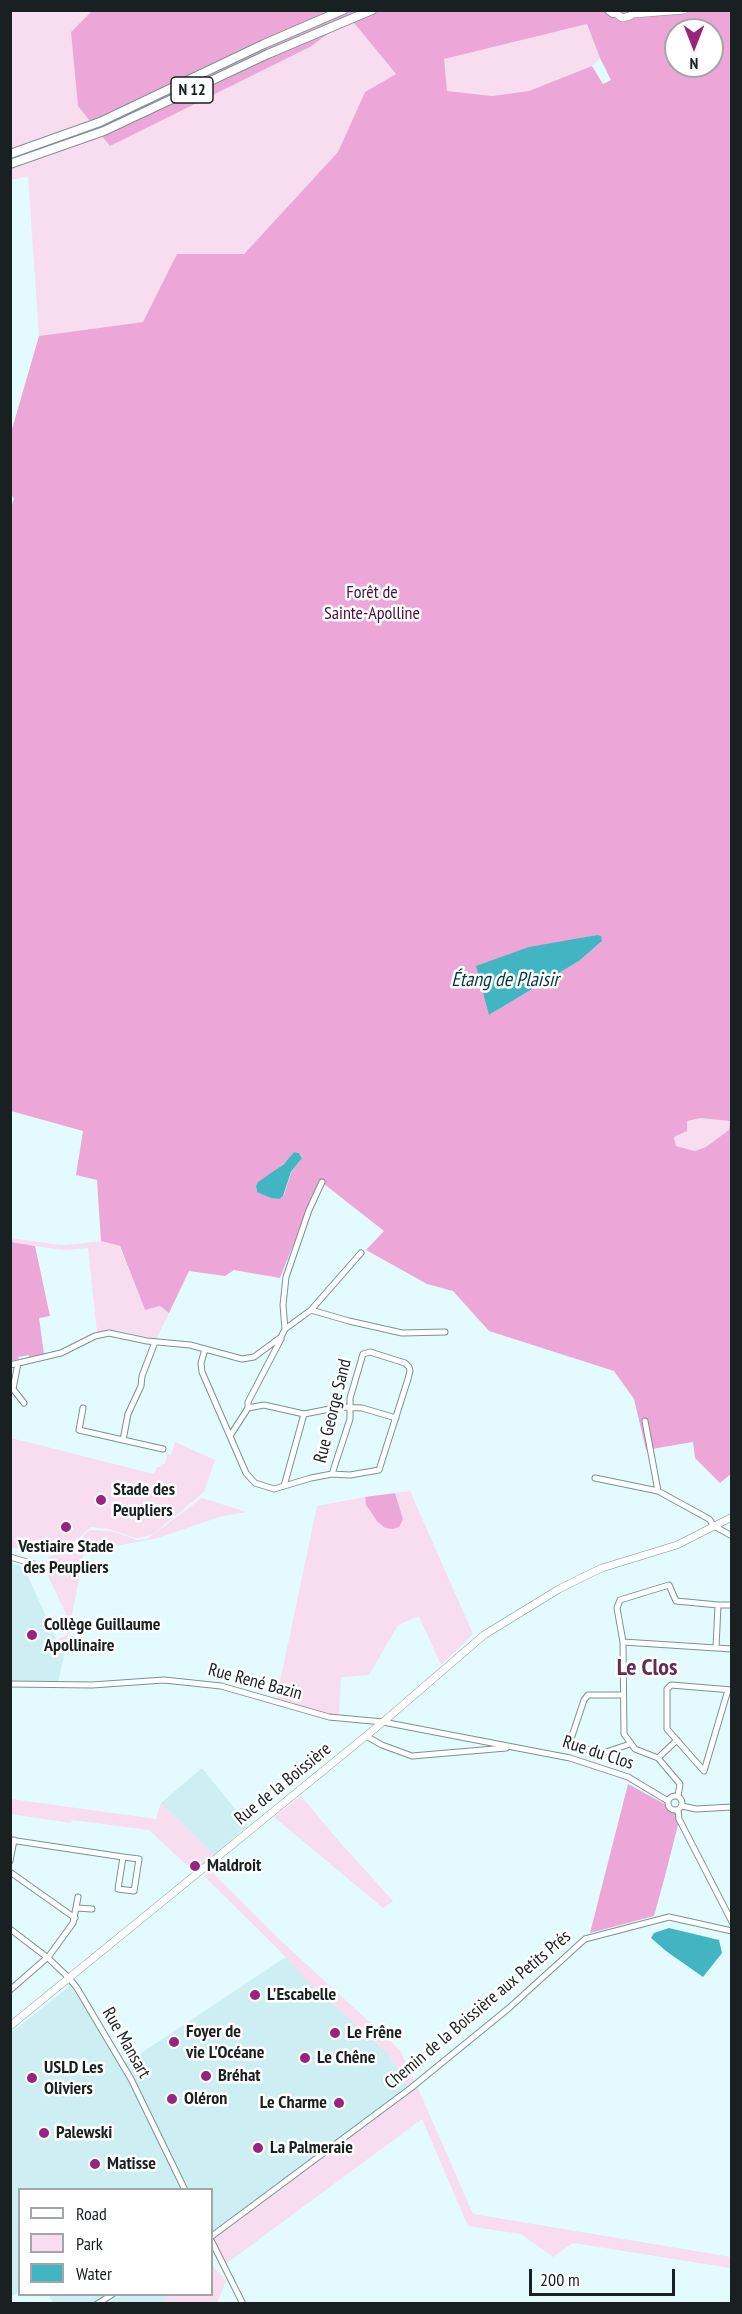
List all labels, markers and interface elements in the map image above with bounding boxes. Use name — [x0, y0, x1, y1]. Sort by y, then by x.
north arrow — [664, 18, 724, 78]
text: N — [690, 54, 698, 74]
road number: N 12 — [171, 77, 213, 103]
park label: Forêt de Sainte-Apolline — [324, 582, 420, 624]
water label: Étang de Plaisir — [451, 968, 559, 992]
street label: Rue George Sand — [310, 1357, 356, 1465]
place label: Stade des Peupliers — [113, 1479, 175, 1522]
marker: Stade des Peupliers — [94, 1493, 108, 1507]
marker: Vestiaire Stade des Peupliers — [59, 1520, 73, 1534]
place label: Vestiaire Stade des Peupliers — [18, 1536, 114, 1578]
place label: Collège Guillaume Apollinaire — [44, 1614, 160, 1656]
marker: Collège Guillaume Apollinaire — [25, 1628, 39, 1642]
district label: Le Clos — [617, 1654, 677, 1682]
street label: Rue René Bazin — [206, 1659, 304, 1705]
street label: Rue du Clos — [560, 1731, 636, 1775]
street label: Rue de la Boissière — [230, 1738, 336, 1830]
place label: Maldroit — [207, 1855, 261, 1877]
marker: Maldroit — [188, 1859, 202, 1873]
street label: Chemin de la Boissière aux Petits Prés — [381, 1926, 575, 2094]
place label: L'Escabelle — [267, 1984, 336, 2006]
marker: L'Escabelle — [248, 1988, 262, 2002]
street label: Rue Mansart — [97, 2004, 155, 2082]
place label: Foyer de vie L'Océane — [186, 2021, 264, 2064]
place label: Le Frêne — [347, 2022, 402, 2044]
marker: Le Frêne — [328, 2026, 342, 2040]
marker: Foyer de vie L'Océane — [167, 2035, 181, 2049]
place label: Le Chêne — [317, 2047, 375, 2069]
marker: Le Chêne — [298, 2051, 312, 2065]
place label: USLD Les Oliviers — [44, 2057, 103, 2100]
place label: Bréhat — [218, 2065, 261, 2087]
marker: Bréhat — [199, 2069, 213, 2083]
marker: USLD Les Oliviers — [25, 2071, 39, 2085]
place label: Oléron — [184, 2088, 227, 2110]
marker: Oléron — [165, 2092, 179, 2106]
place label: Le Charme — [260, 2092, 327, 2114]
marker: Le Charme — [332, 2096, 346, 2110]
place label: Palewski — [56, 2122, 112, 2144]
marker: Palewski — [37, 2126, 51, 2140]
place label: La Palmeraie — [270, 2137, 353, 2159]
marker: La Palmeraie — [251, 2141, 265, 2155]
place label: Matisse — [107, 2153, 156, 2175]
marker: Matisse — [88, 2157, 102, 2171]
legend — [18, 2188, 213, 2296]
text: Road — [76, 2202, 107, 2225]
text: Park — [76, 2232, 103, 2255]
scale bar — [532, 2257, 678, 2295]
text: Water — [76, 2262, 112, 2285]
text: 200 m — [540, 2268, 580, 2291]

